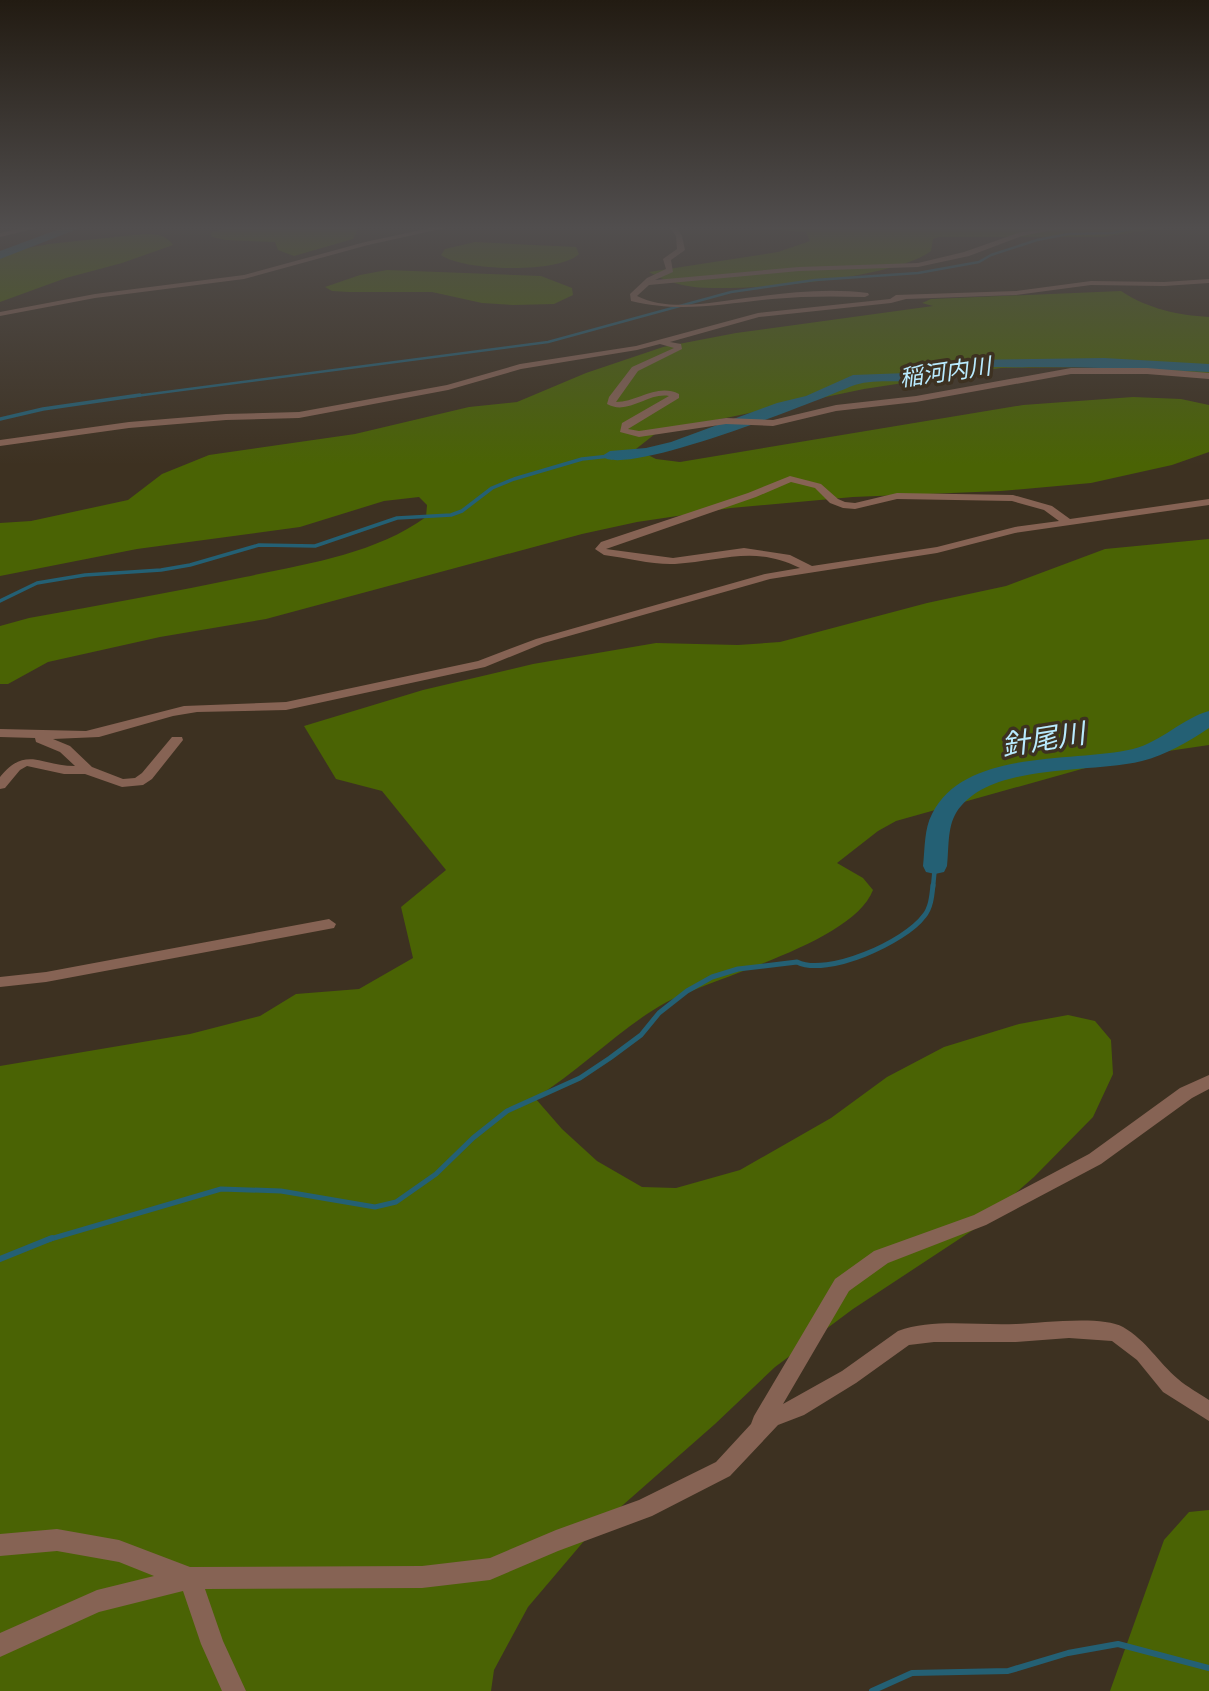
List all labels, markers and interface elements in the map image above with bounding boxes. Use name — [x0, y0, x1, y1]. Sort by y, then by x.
water label: 稲河内川 — [897, 350, 995, 391]
water label: 針尾川 — [999, 714, 1090, 761]

